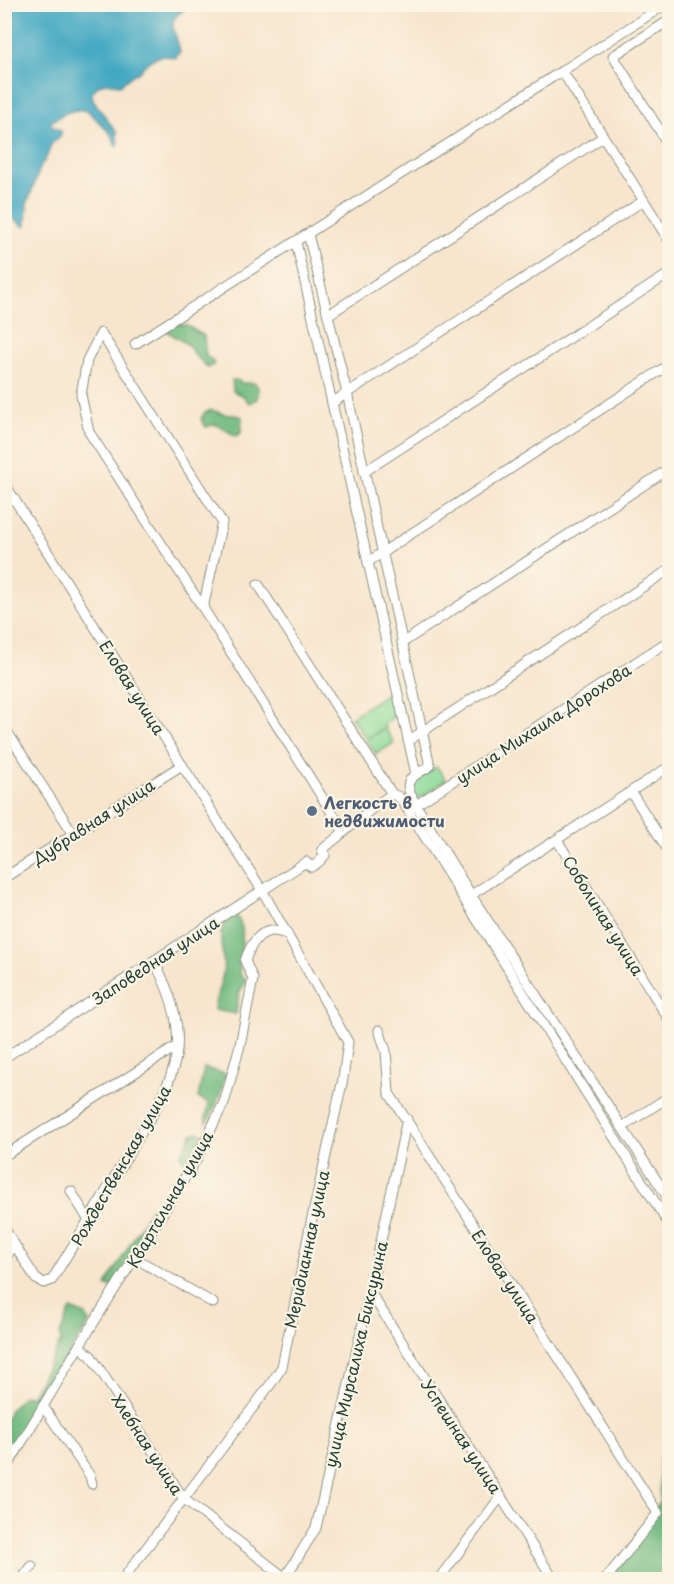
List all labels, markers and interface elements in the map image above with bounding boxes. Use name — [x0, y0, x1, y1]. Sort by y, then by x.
street label: Еловая улица — [94, 635, 172, 739]
street label: улица Михаила Дорохова — [451, 657, 635, 789]
street label: Дубравная улица — [26, 772, 159, 870]
place label: Легкость в недвижимости — [324, 790, 445, 832]
marker: Легкость в недвижимости — [305, 804, 319, 818]
street label: Соболиная улица — [557, 850, 651, 980]
street label: Заповедная улица — [87, 910, 223, 1010]
street label: Рождественская улица — [64, 1080, 176, 1250]
street label: Квартальная улица — [120, 1126, 218, 1272]
street label: Меридианная улица — [278, 1168, 334, 1330]
street label: Еловая улица — [467, 1224, 545, 1328]
street label: улица Мирсалиха Биксурина — [317, 1238, 393, 1470]
street label: Успешная улица — [416, 1374, 508, 1498]
street label: Хлебная улица — [106, 1389, 190, 1499]

